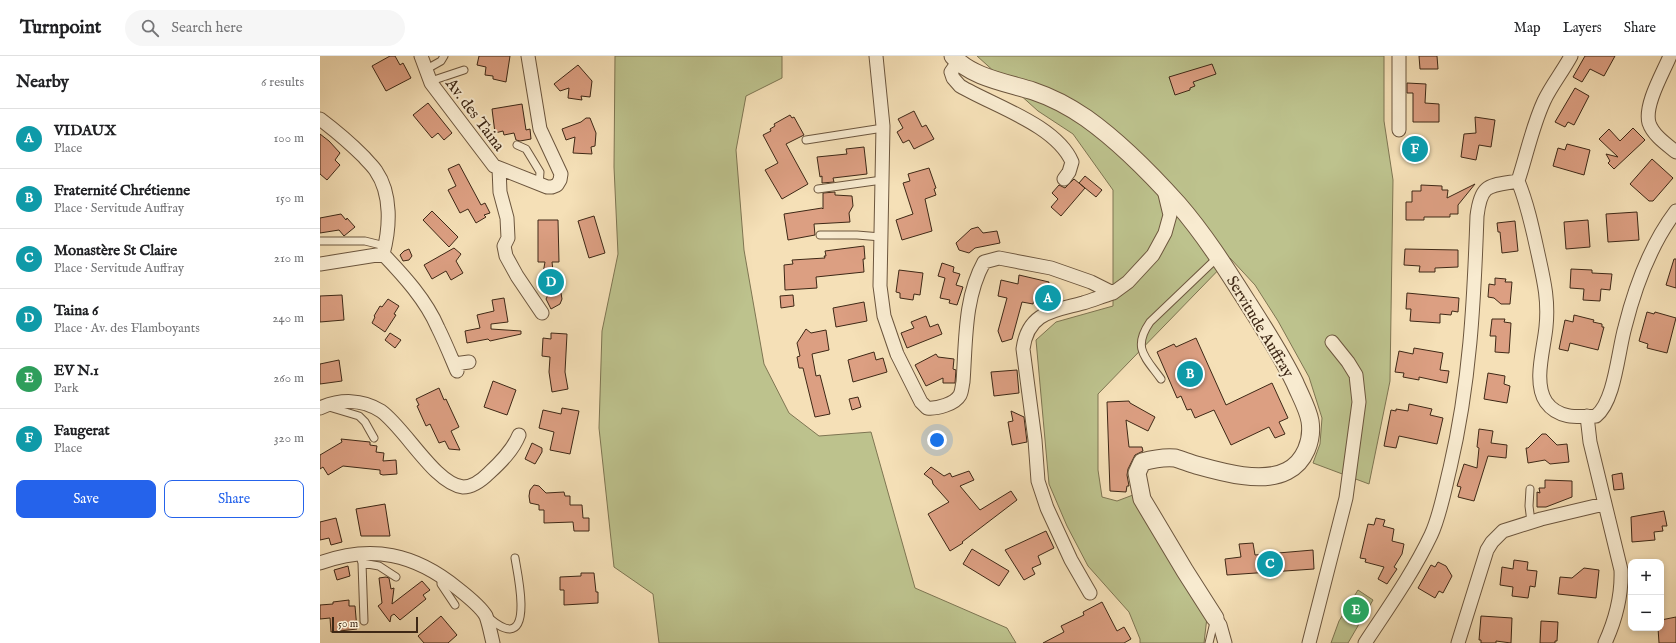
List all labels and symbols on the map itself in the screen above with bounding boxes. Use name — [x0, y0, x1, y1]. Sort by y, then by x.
street label: Av. des Taina — [440, 74, 508, 156]
pin: F — [1402, 134, 1428, 164]
pin: D — [538, 267, 564, 297]
street label: Servitude Auffray — [1221, 273, 1298, 382]
pin: A — [1035, 283, 1061, 313]
pin: B — [1177, 359, 1203, 389]
your location — [927, 430, 947, 450]
pin: C — [1257, 549, 1283, 579]
pin: E — [1343, 595, 1369, 625]
scale bar — [332, 615, 418, 634]

